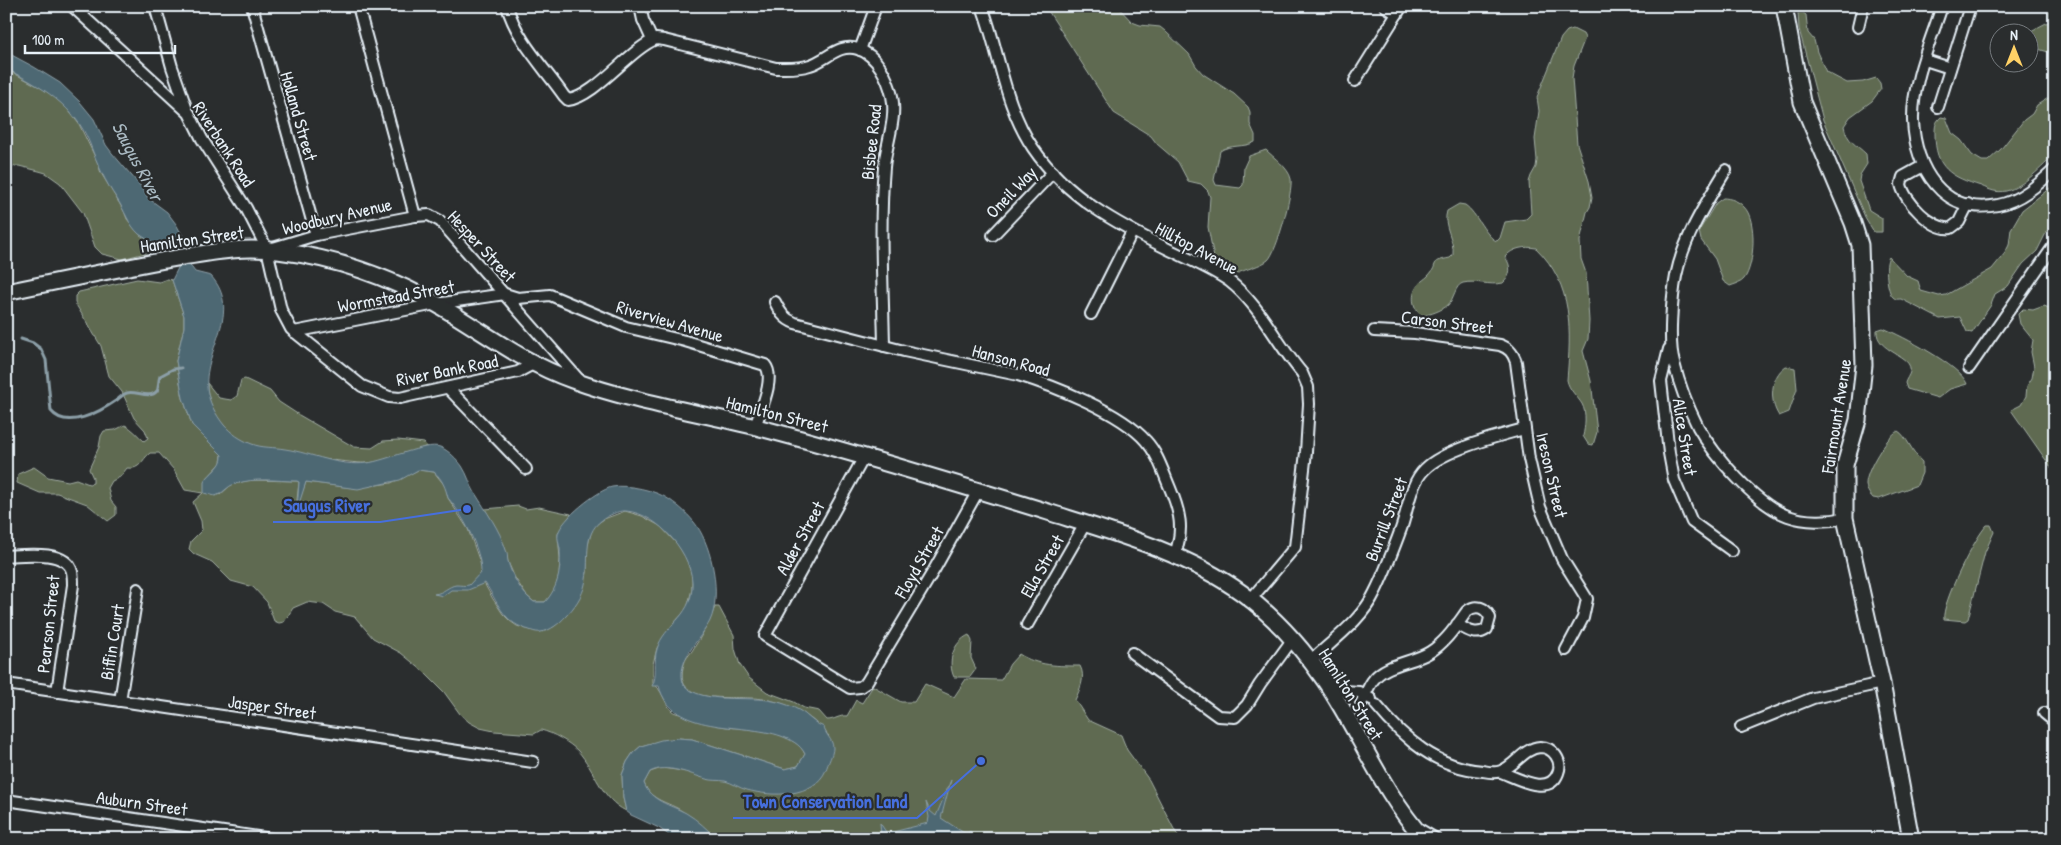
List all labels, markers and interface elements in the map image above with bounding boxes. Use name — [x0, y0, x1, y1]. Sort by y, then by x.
scale bar — [25, 22, 175, 54]
north arrow — [1988, 22, 2038, 72]
text: N — [2010, 25, 2018, 44]
text: 100 m — [32, 29, 65, 50]
street label: Holland Street — [274, 68, 324, 164]
street label: Riverbank Road — [187, 96, 261, 192]
street label: Bisbee Road — [855, 103, 887, 181]
water label: Saugus River — [106, 117, 171, 208]
street label: Oneil Way — [980, 160, 1042, 224]
street label: Woodbury Avenue — [280, 191, 394, 241]
street label: Hesper Street — [442, 204, 523, 288]
street label: Hilltop Avenue — [1151, 216, 1243, 280]
street label: Hamilton Street — [139, 219, 246, 259]
street label: Wormstead Street — [336, 273, 457, 319]
street label: Riverview Avenue — [614, 294, 726, 348]
street label: Carson Street — [1400, 304, 1495, 340]
street label: Hanson Road — [969, 338, 1053, 382]
street label: River Bank Road — [394, 348, 500, 392]
street label: Fairmount Avenue — [1814, 357, 1857, 476]
street label: Hamilton Street — [723, 389, 831, 439]
street label: Alice Street — [1667, 397, 1704, 478]
street label: Ireson Street — [1530, 430, 1574, 521]
street label: Burrill Street — [1359, 473, 1414, 565]
callout: Saugus River — [273, 488, 380, 522]
text: Saugus River — [284, 492, 371, 519]
street label: Alder Street — [769, 496, 831, 579]
street label: Floyd Street — [888, 521, 950, 604]
street label: Ella Street — [1014, 529, 1070, 602]
street label: Pearson Street — [30, 573, 66, 674]
street label: Biffin Court — [94, 602, 130, 682]
street label: Hamilton Street — [1313, 643, 1390, 745]
street label: Jasper Street — [226, 688, 318, 726]
street label: Auburn Street — [95, 784, 190, 822]
callout: Town Conservation Land — [733, 784, 917, 818]
text: Town Conservation Land — [742, 788, 908, 814]

